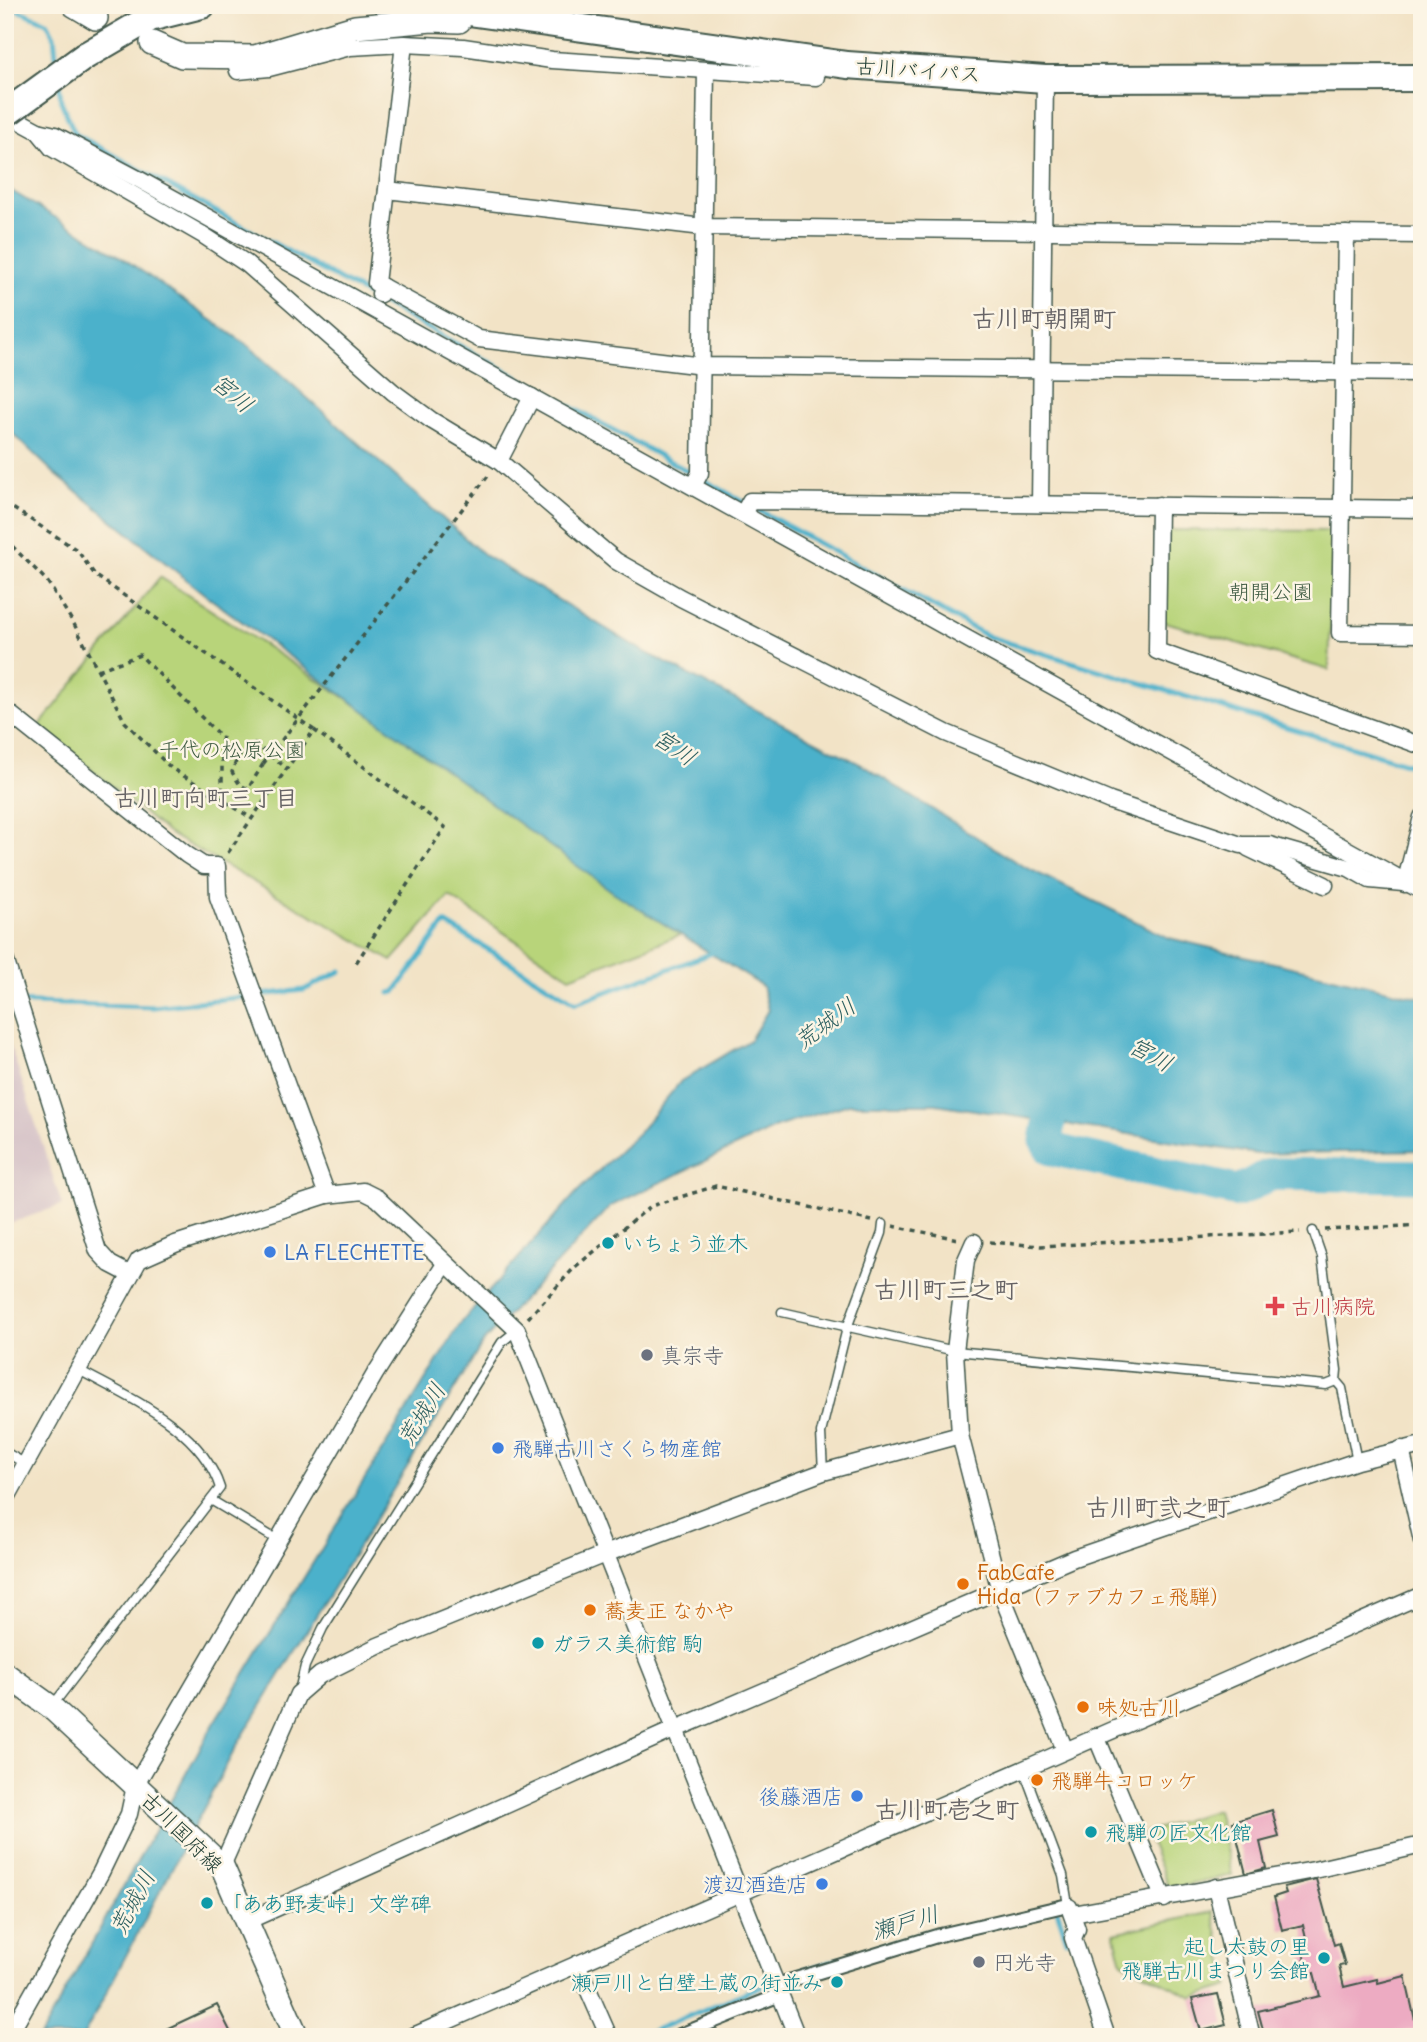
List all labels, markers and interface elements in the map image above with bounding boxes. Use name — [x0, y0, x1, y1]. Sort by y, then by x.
street label: 古川バイパス — [854, 52, 982, 88]
district label: 古川町朝開町 — [972, 303, 1116, 333]
water label: 宮川 — [206, 367, 260, 419]
park label: 朝開公園 — [1229, 578, 1313, 605]
water label: 宮川 — [648, 722, 702, 772]
park label: 千代の松原公園 — [159, 736, 306, 763]
district label: 古川町向町三丁目 — [114, 783, 298, 812]
water label: 荒城川 — [789, 991, 861, 1055]
water label: 宮川 — [1124, 1030, 1178, 1078]
place label: いちょう並木 — [622, 1230, 748, 1257]
marker: いちょう並木 — [600, 1235, 616, 1251]
place label: LA FLECHETTE — [284, 1239, 425, 1266]
marker: LA FLECHETTE — [262, 1244, 278, 1260]
district label: 古川町三之町 — [874, 1274, 1018, 1304]
place label: 古川病院 — [1291, 1293, 1375, 1320]
marker: 古川病院 — [1265, 1296, 1285, 1316]
place label: 真宗寺 — [661, 1342, 724, 1369]
marker: 真宗寺 — [639, 1347, 655, 1363]
water label: 荒城川 — [390, 1377, 452, 1451]
place label: 飛騨古川さくら物産館 — [512, 1435, 722, 1462]
marker: 飛騨古川さくら物産館 — [490, 1440, 506, 1456]
district label: 古川町弐之町 — [1086, 1492, 1230, 1522]
place label: FabCafe Hida（ファブカフェ飛騨） — [977, 1559, 1231, 1610]
marker: FabCafe Hida（ファブカフェ飛騨） — [955, 1576, 971, 1592]
place label: 蕎麦正 なかや — [604, 1597, 735, 1624]
marker: 蕎麦正 なかや — [582, 1602, 598, 1618]
place label: ガラス美術館 駒 — [552, 1630, 703, 1657]
marker: ガラス美術館 駒 — [530, 1635, 546, 1651]
place label: 味処古川 — [1097, 1694, 1181, 1721]
marker: 味処古川 — [1075, 1699, 1091, 1715]
place label: 飛騨牛コロッケ — [1051, 1767, 1198, 1794]
marker: 飛騨牛コロッケ — [1029, 1772, 1045, 1788]
place label: 後藤酒店 — [759, 1783, 843, 1810]
street label: 古川国府線 — [135, 1785, 229, 1879]
marker: 後藤酒店 — [849, 1788, 865, 1804]
district label: 古川町壱之町 — [875, 1794, 1019, 1824]
place label: 飛騨の匠文化館 — [1105, 1819, 1252, 1846]
marker: 飛騨の匠文化館 — [1083, 1824, 1099, 1840]
water label: 荒城川 — [103, 1865, 161, 1939]
place label: 渡辺酒造店 — [703, 1871, 808, 1898]
marker: 渡辺酒造店 — [814, 1876, 830, 1892]
place label: 「ああ野麦峠」文学碑 — [221, 1890, 431, 1917]
marker: 「ああ野麦峠」文学碑 — [199, 1895, 215, 1911]
water label: 瀬戸川 — [868, 1899, 942, 1945]
place label: 起し太鼓の里 飛騨古川まつり会館 — [1121, 1933, 1310, 1984]
place label: 円光寺 — [993, 1949, 1056, 1976]
marker: 起し太鼓の里 飛騨古川まつり会館 — [1316, 1950, 1332, 1966]
marker: 円光寺 — [971, 1954, 987, 1970]
place label: 瀬戸川と白壁土蔵の街並み — [571, 1969, 823, 1996]
marker: 瀬戸川と白壁土蔵の街並み — [829, 1974, 845, 1990]

